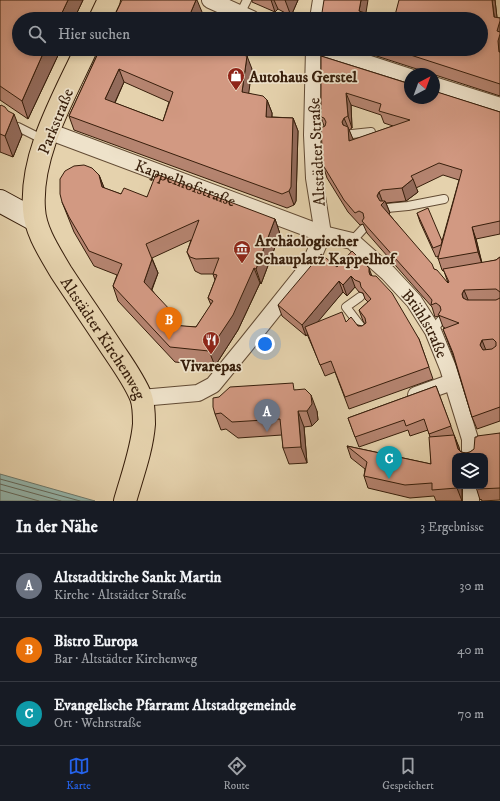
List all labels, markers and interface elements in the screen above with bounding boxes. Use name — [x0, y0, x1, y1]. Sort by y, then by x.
search box — [12, 12, 488, 56]
icon: search — [26, 23, 48, 45]
text: Hier suchen — [58, 25, 130, 44]
shop icon: Autohaus Gerstel — [226, 66, 246, 91]
place label: Autohaus Gerstel — [248, 67, 358, 87]
north arrow — [404, 68, 440, 104]
street label: Parkstraße — [34, 85, 78, 157]
street label: Altstädter Straße — [304, 97, 330, 207]
street label: Kappelhofstraße — [132, 155, 239, 212]
place label: Archäologischer Schauplatz Kappelhof — [254, 231, 398, 269]
museum icon: Archäologischer Schauplatz Kappelhof — [232, 239, 252, 264]
street label: Altstädter Kirchenweg — [56, 273, 150, 403]
street label: Brühlstraße — [397, 285, 452, 361]
pin: B — [156, 307, 182, 340]
restaurant icon: Vivarepas — [201, 330, 221, 355]
your location — [255, 334, 275, 354]
place label: Vivarepas — [180, 356, 242, 376]
pin: A — [254, 399, 280, 432]
pin: C — [376, 446, 402, 479]
map controls — [452, 453, 488, 489]
button: layers — [452, 453, 488, 489]
text: In der Nähe — [16, 516, 98, 538]
text: 3 Ergebnisse — [420, 519, 484, 535]
text: Altstadtkirche Sankt Martin — [54, 568, 221, 587]
text: A — [25, 578, 33, 594]
text: 30 m — [460, 578, 484, 594]
text: Kirche · Altstädter Straße — [54, 587, 186, 603]
text: Bistro Europa — [54, 632, 138, 651]
text: B — [25, 642, 33, 658]
text: 40 m — [457, 642, 484, 658]
text: Bar · Altstädter Kirchenweg — [54, 651, 197, 667]
text: Evangelische Pfarramt Altstadtgemeinde — [54, 696, 296, 715]
text: C — [25, 706, 33, 722]
text: 70 m — [458, 706, 484, 722]
text: Ort · Wehrstraße — [54, 715, 141, 731]
tab: Karte — [66, 755, 91, 793]
tab: Route — [224, 755, 250, 793]
tab: Gespeichert — [382, 755, 434, 793]

